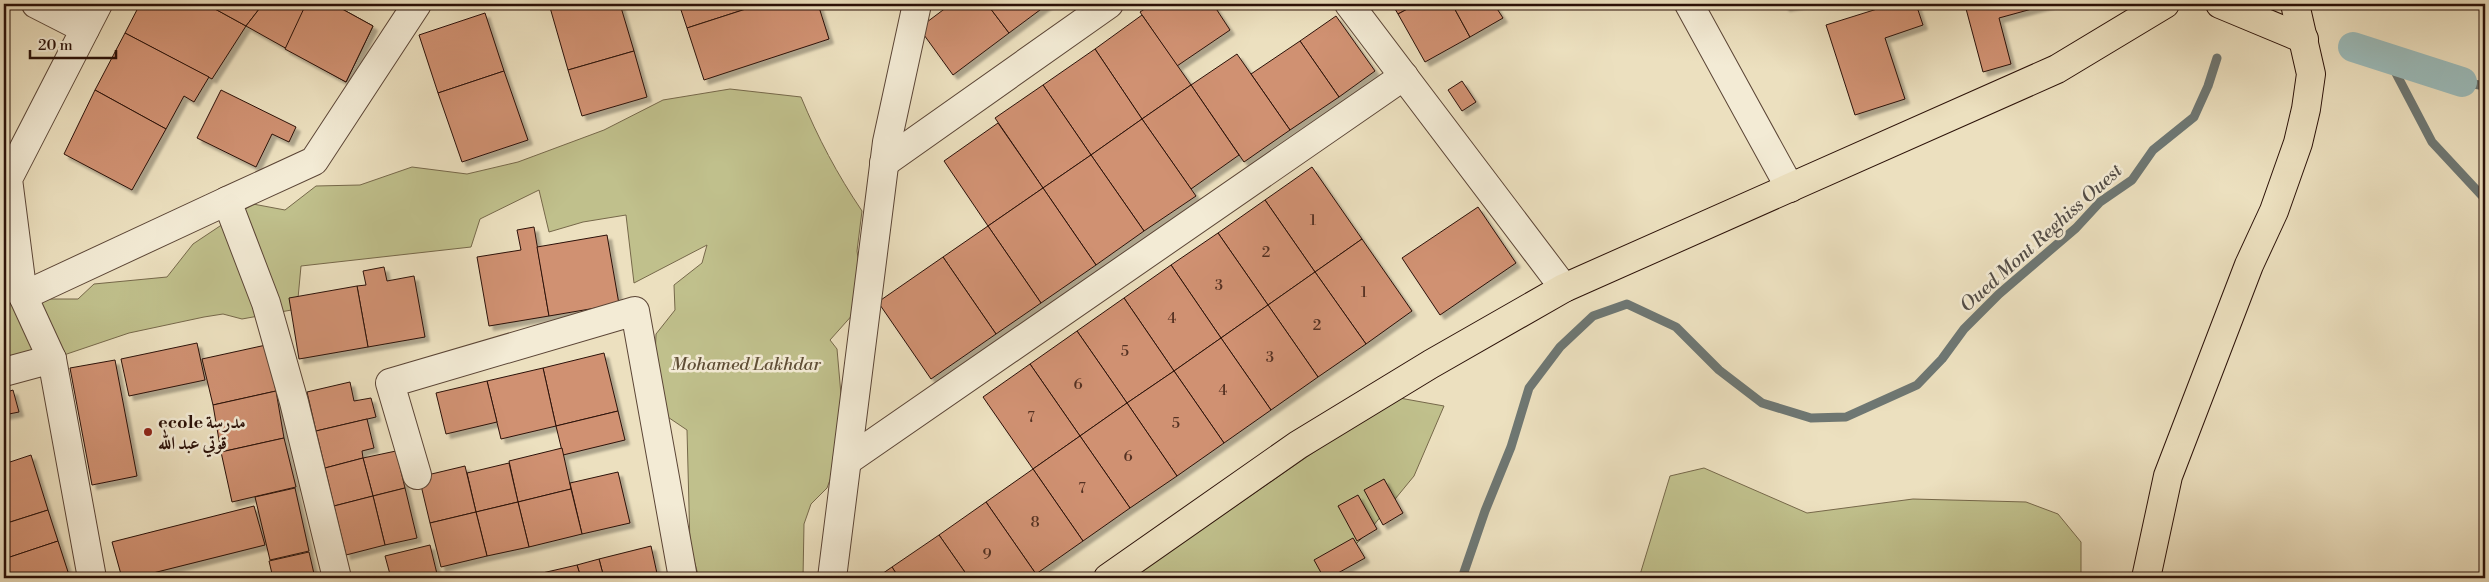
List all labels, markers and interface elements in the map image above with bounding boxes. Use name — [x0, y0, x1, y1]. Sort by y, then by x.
scale bar — [30, 28, 116, 60]
text: 20 m — [38, 36, 73, 55]
water label: Oued Mont Reghiss Ouest — [1955, 158, 2128, 317]
house number: 1 — [1310, 211, 1317, 230]
house number: 2 — [1262, 243, 1270, 262]
house number: 3 — [1215, 276, 1223, 295]
house number: 1 — [1361, 283, 1368, 302]
house number: 4 — [1168, 309, 1177, 328]
house number: 2 — [1313, 316, 1321, 335]
house number: 5 — [1121, 342, 1129, 361]
house number: 3 — [1266, 348, 1274, 367]
park label: Mohamed Lakhdar — [671, 353, 821, 376]
house number: 6 — [1073, 375, 1083, 394]
house number: 4 — [1219, 381, 1228, 400]
house number: 7 — [1027, 408, 1035, 427]
place label: ecole مدرسة قوتي عبد الله — [158, 411, 246, 458]
house number: 5 — [1172, 414, 1180, 433]
marker: ecole مدرسة قوتي عبد الله — [142, 426, 154, 438]
house number: 6 — [1123, 447, 1133, 466]
house number: 7 — [1078, 479, 1086, 498]
house number: 8 — [1030, 513, 1040, 532]
house number: 9 — [982, 545, 992, 564]

